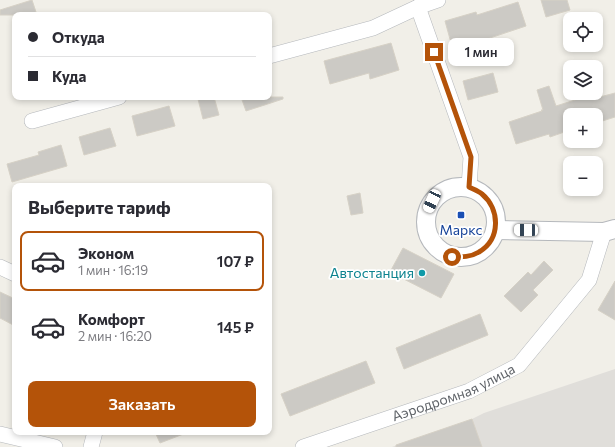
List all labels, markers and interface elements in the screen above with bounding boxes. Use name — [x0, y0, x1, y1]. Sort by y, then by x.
map controls — [563, 12, 603, 196]
button: locate — [563, 12, 603, 52]
text: Откуда — [52, 28, 105, 46]
callout: 1 мин — [448, 38, 514, 66]
route end — [425, 43, 443, 61]
text: 1 мин — [465, 44, 497, 60]
button: layers — [563, 60, 603, 100]
text: Куда — [52, 67, 86, 85]
button: + — [563, 108, 603, 148]
button: − — [563, 156, 603, 196]
car — [421, 188, 443, 214]
text: Выберите тариф — [28, 196, 171, 218]
marker: Маркс — [456, 210, 466, 220]
place label: Маркс — [440, 221, 482, 238]
car — [514, 224, 538, 236]
icon: car — [30, 243, 66, 279]
text: Эконом — [78, 244, 134, 262]
route start — [443, 248, 461, 266]
text: 107 ₽ — [217, 252, 254, 270]
text: 1 мин · 16:19 — [78, 262, 148, 278]
place label: Автостанция — [330, 264, 414, 281]
marker: Автостанция — [417, 268, 427, 278]
icon: car — [30, 309, 66, 345]
text: Комфорт — [78, 310, 145, 328]
text: 145 ₽ — [217, 318, 254, 336]
text: 2 мин · 16:20 — [78, 328, 152, 344]
street label: Аэродромная улица — [389, 360, 518, 424]
button: Заказать — [28, 381, 256, 427]

